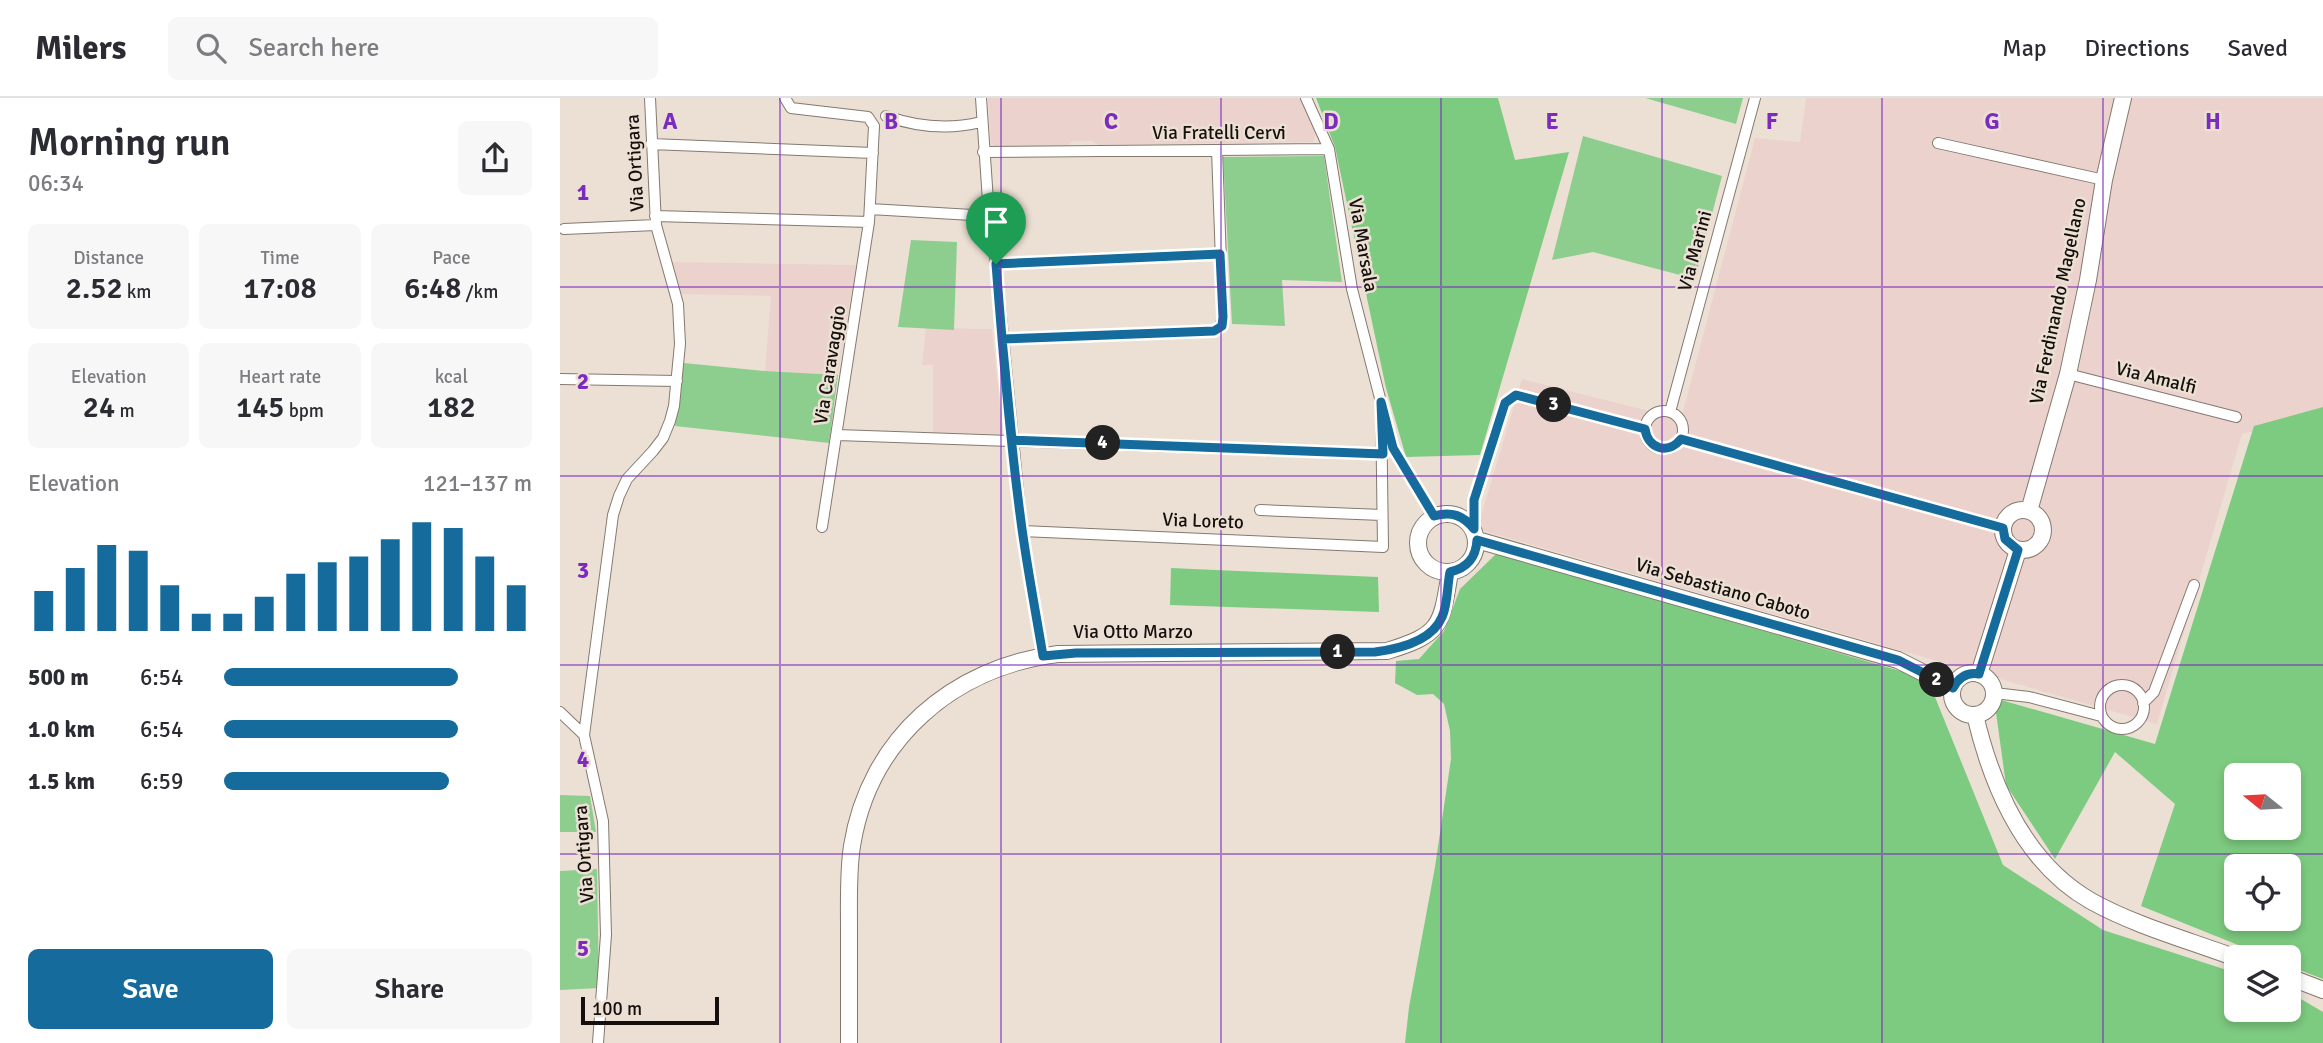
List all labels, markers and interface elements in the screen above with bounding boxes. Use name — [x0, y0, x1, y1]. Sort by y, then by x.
search box — [168, 17, 658, 80]
text: Milers — [35, 28, 126, 69]
icon: search — [192, 29, 230, 67]
text: Search here — [248, 32, 380, 64]
text: Map — [2002, 33, 2047, 63]
text: Directions — [2085, 33, 2190, 63]
text: Saved — [2228, 33, 2288, 63]
text: A — [663, 107, 678, 136]
text: B — [884, 107, 898, 136]
text: C — [1104, 107, 1118, 136]
text: D — [1323, 107, 1339, 136]
text: E — [1545, 107, 1559, 136]
text: F — [1766, 107, 1778, 136]
text: G — [1984, 107, 2000, 136]
text: H — [2205, 107, 2221, 136]
street label: Via Ortigara — [620, 114, 650, 212]
text: Morning run — [28, 119, 231, 166]
button: share — [458, 121, 532, 195]
street label: Via Fratelli Cervi — [1152, 121, 1286, 145]
text: 06:34 — [28, 169, 84, 198]
text: 1 — [577, 178, 589, 207]
pin — [966, 192, 1026, 264]
street label: Via Ferdinando Magellano — [2024, 195, 2092, 406]
street label: Via Marsala — [1343, 196, 1383, 294]
icon: arrive — [977, 203, 1015, 241]
street label: Via Marini — [1673, 208, 1717, 294]
text: Distance — [73, 246, 144, 270]
text: Time — [260, 246, 300, 270]
text: Pace — [432, 246, 470, 270]
text: 2.52 — [66, 270, 123, 307]
text: 17:08 — [243, 270, 317, 307]
text: 6:48 — [404, 270, 461, 307]
text: km — [123, 280, 152, 304]
text: /km — [461, 280, 498, 304]
street label: Via Caravaggio — [809, 304, 851, 426]
street label: Via Amalfi — [2113, 356, 2199, 400]
text: Elevation — [71, 365, 147, 389]
text: Heart rate — [239, 365, 321, 389]
text: kcal — [435, 365, 468, 389]
text: 2 — [577, 367, 589, 396]
pin: 3 — [1536, 388, 1572, 422]
text: 24 — [83, 389, 115, 426]
text: 145 — [236, 389, 285, 426]
text: 182 — [427, 389, 476, 426]
text: 3 — [1548, 392, 1559, 416]
text: m — [115, 399, 135, 423]
text: bpm — [285, 399, 324, 423]
pin: 4 — [1086, 426, 1120, 460]
text: 4 — [1097, 430, 1108, 454]
text: Elevation — [28, 469, 120, 498]
text: 121–137 m — [423, 469, 532, 498]
street label: Via Loreto — [1162, 508, 1244, 534]
street label: Via Sebastiano Caboto — [1633, 553, 1813, 626]
text: 3 — [577, 556, 589, 585]
street label: Via Otto Marzo — [1073, 620, 1193, 644]
pin: 1 — [1320, 634, 1356, 670]
text: 1 — [1332, 639, 1343, 663]
pin: 2 — [1920, 662, 1954, 698]
text: 500 m — [28, 663, 89, 692]
text: 6:54 — [140, 663, 183, 692]
text: 2 — [1931, 667, 1942, 691]
text: 1.0 km — [28, 715, 95, 744]
text: 6:54 — [140, 715, 183, 744]
text: 4 — [577, 745, 589, 774]
north arrow — [2224, 763, 2301, 840]
map controls — [2224, 763, 2301, 1022]
text: 1.5 km — [28, 767, 95, 796]
text: 6:59 — [140, 767, 183, 796]
street label: Via Ortigara — [569, 804, 599, 904]
button: locate — [2224, 854, 2301, 931]
text: 5 — [577, 934, 589, 963]
button: layers — [2224, 945, 2301, 1022]
button: Save — [28, 949, 273, 1029]
button: Share — [287, 949, 532, 1029]
scale bar — [581, 994, 719, 1026]
text: 100 m — [592, 997, 642, 1021]

